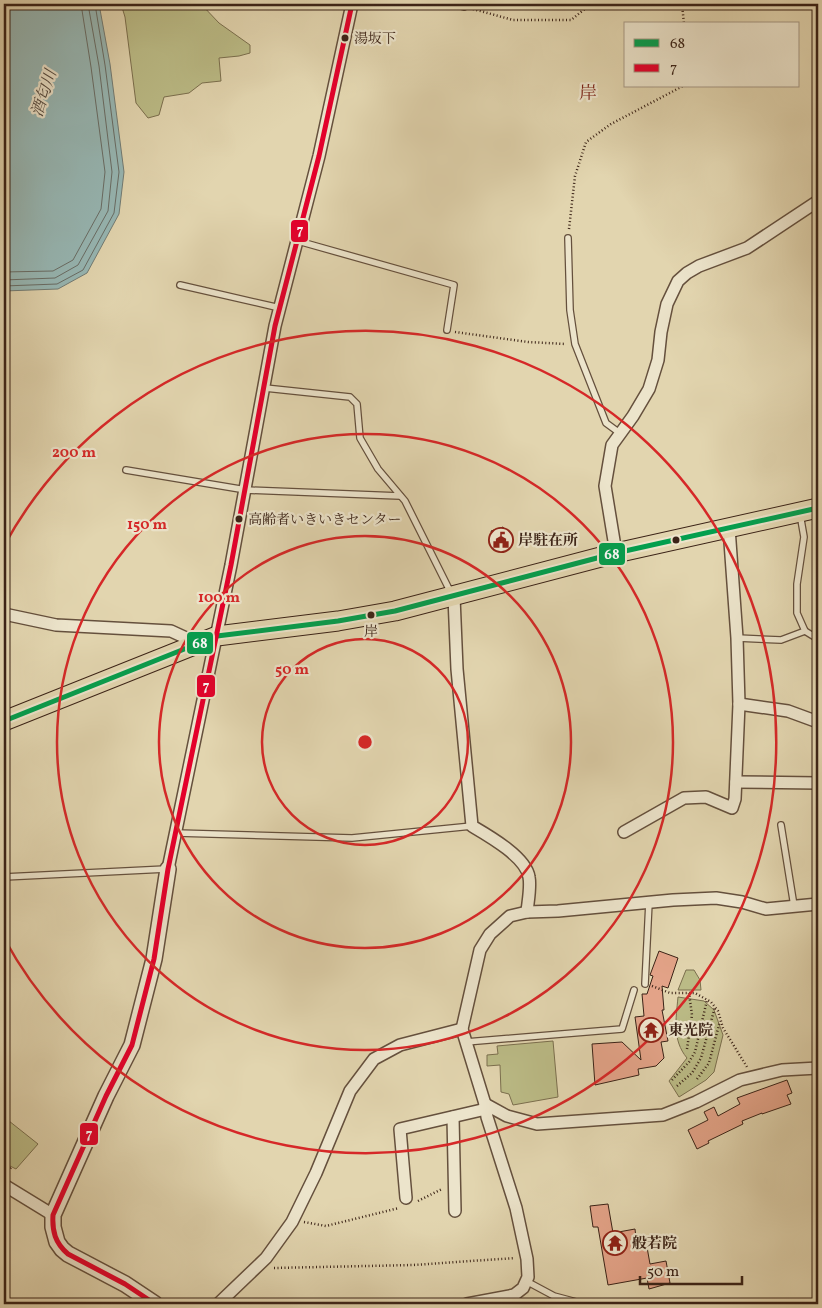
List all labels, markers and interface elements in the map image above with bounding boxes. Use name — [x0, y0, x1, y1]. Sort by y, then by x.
legend — [624, 22, 800, 88]
place label: 湯坂下 — [354, 30, 396, 49]
marker: 湯坂下 — [340, 33, 350, 43]
text: 68 — [670, 34, 685, 55]
text: 7 — [670, 58, 677, 79]
water label: 酒匂川 — [27, 65, 63, 120]
district label: 岸 — [579, 82, 597, 107]
line badge: 7 — [290, 219, 309, 243]
text: 7 — [297, 222, 304, 241]
text: 200 m — [52, 443, 96, 464]
place label: 高齢者いきいきセンター — [248, 511, 401, 530]
marker: 高齢者いきいきセンター — [234, 514, 244, 524]
text: 150 m — [127, 515, 167, 536]
public building icon: 岸駐在所 — [488, 527, 514, 553]
place label: 岸駐在所 — [518, 531, 578, 552]
unlabelled marker — [671, 535, 681, 545]
line badge: 68 — [598, 542, 626, 566]
text: 68 — [604, 546, 620, 565]
text: 100 m — [198, 588, 241, 609]
marker: 岸 — [366, 610, 376, 620]
place label: 岸 — [364, 623, 378, 642]
line badge: 68 — [186, 631, 214, 655]
text: 68 — [192, 635, 208, 654]
text: 50 m — [275, 660, 309, 681]
line badge: 7 — [196, 674, 216, 698]
text: 7 — [203, 678, 210, 697]
centre of rings — [356, 733, 374, 751]
temple icon: 東光院 — [638, 1017, 664, 1043]
place label: 東光院 — [668, 1021, 713, 1042]
line badge: 7 — [79, 1122, 99, 1146]
text: 7 — [86, 1126, 93, 1145]
temple icon: 般若院 — [602, 1230, 628, 1256]
place label: 般若院 — [632, 1234, 677, 1255]
scale bar — [640, 1253, 742, 1285]
text: 50 m — [647, 1262, 679, 1283]

